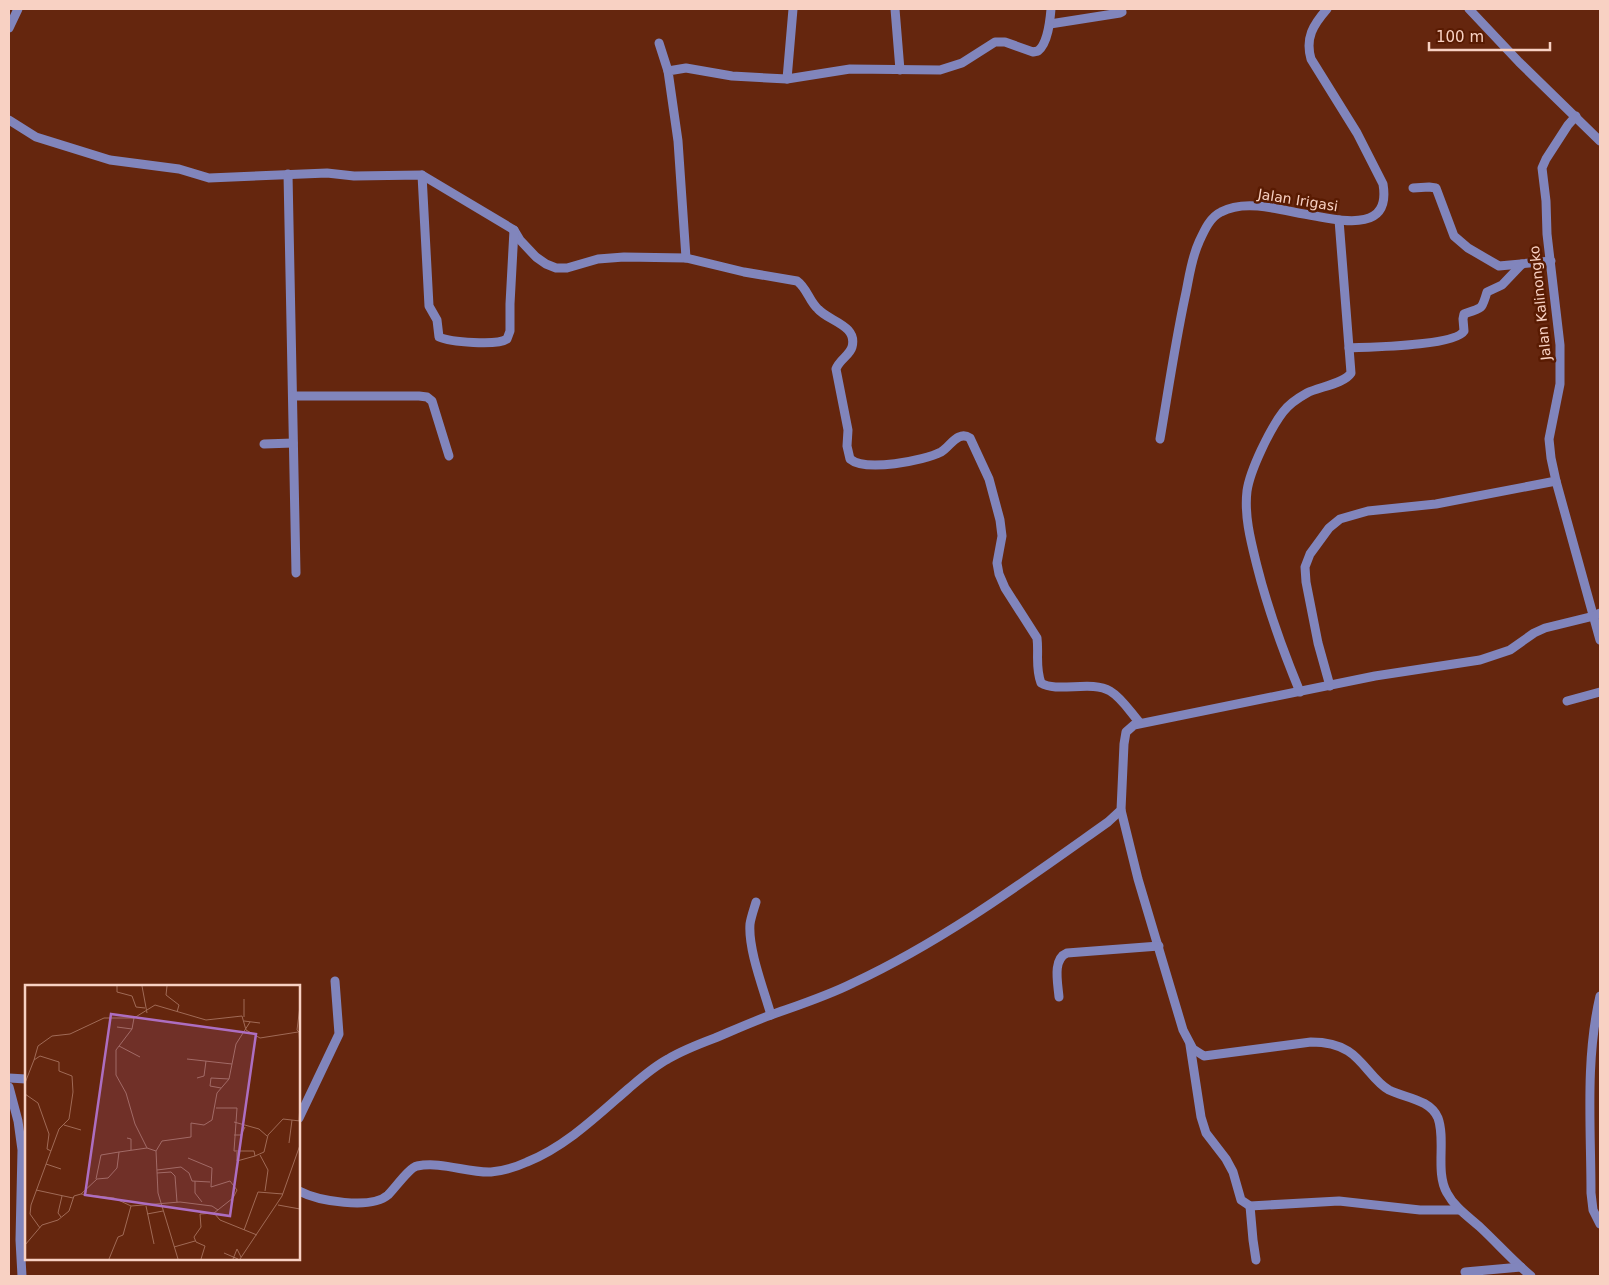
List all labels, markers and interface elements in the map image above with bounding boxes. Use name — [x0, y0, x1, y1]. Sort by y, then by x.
scale bar — [1429, 20, 1550, 52]
text: 100 m — [1436, 28, 1484, 46]
street label: Jalan Irigasi — [1256, 186, 1339, 214]
street label: Jalan Kalinongko — [1526, 245, 1554, 362]
inset map — [25, 985, 300, 1260]

